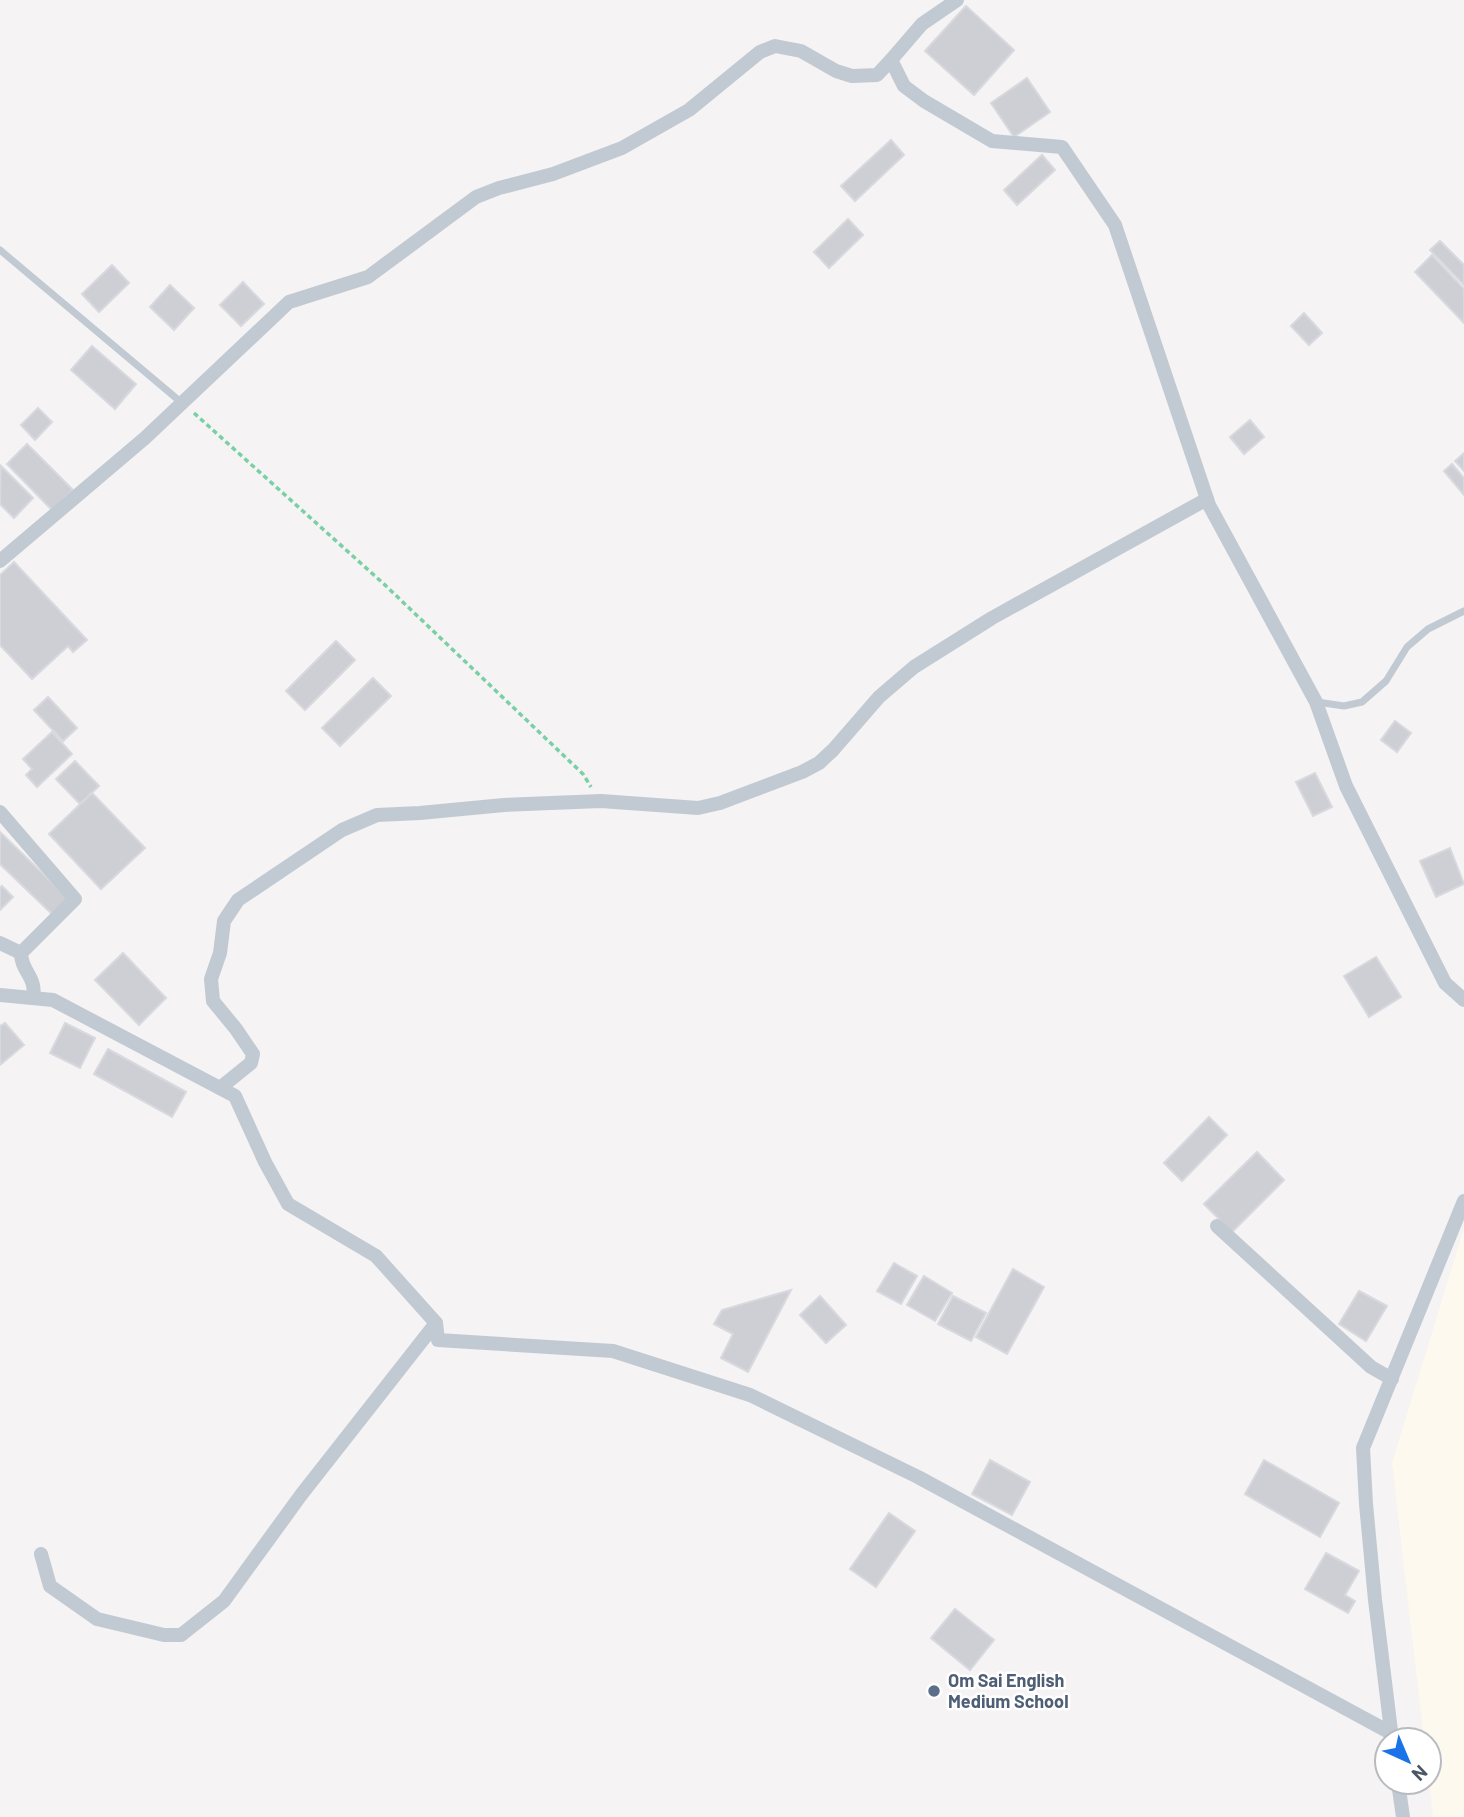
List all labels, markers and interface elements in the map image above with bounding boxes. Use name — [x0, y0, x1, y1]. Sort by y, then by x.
place label: Om Sai English Medium School — [948, 1669, 1069, 1712]
marker: Om Sai English Medium School — [926, 1683, 942, 1699]
north arrow — [1373, 1726, 1443, 1796]
text: N — [1408, 1761, 1433, 1786]

